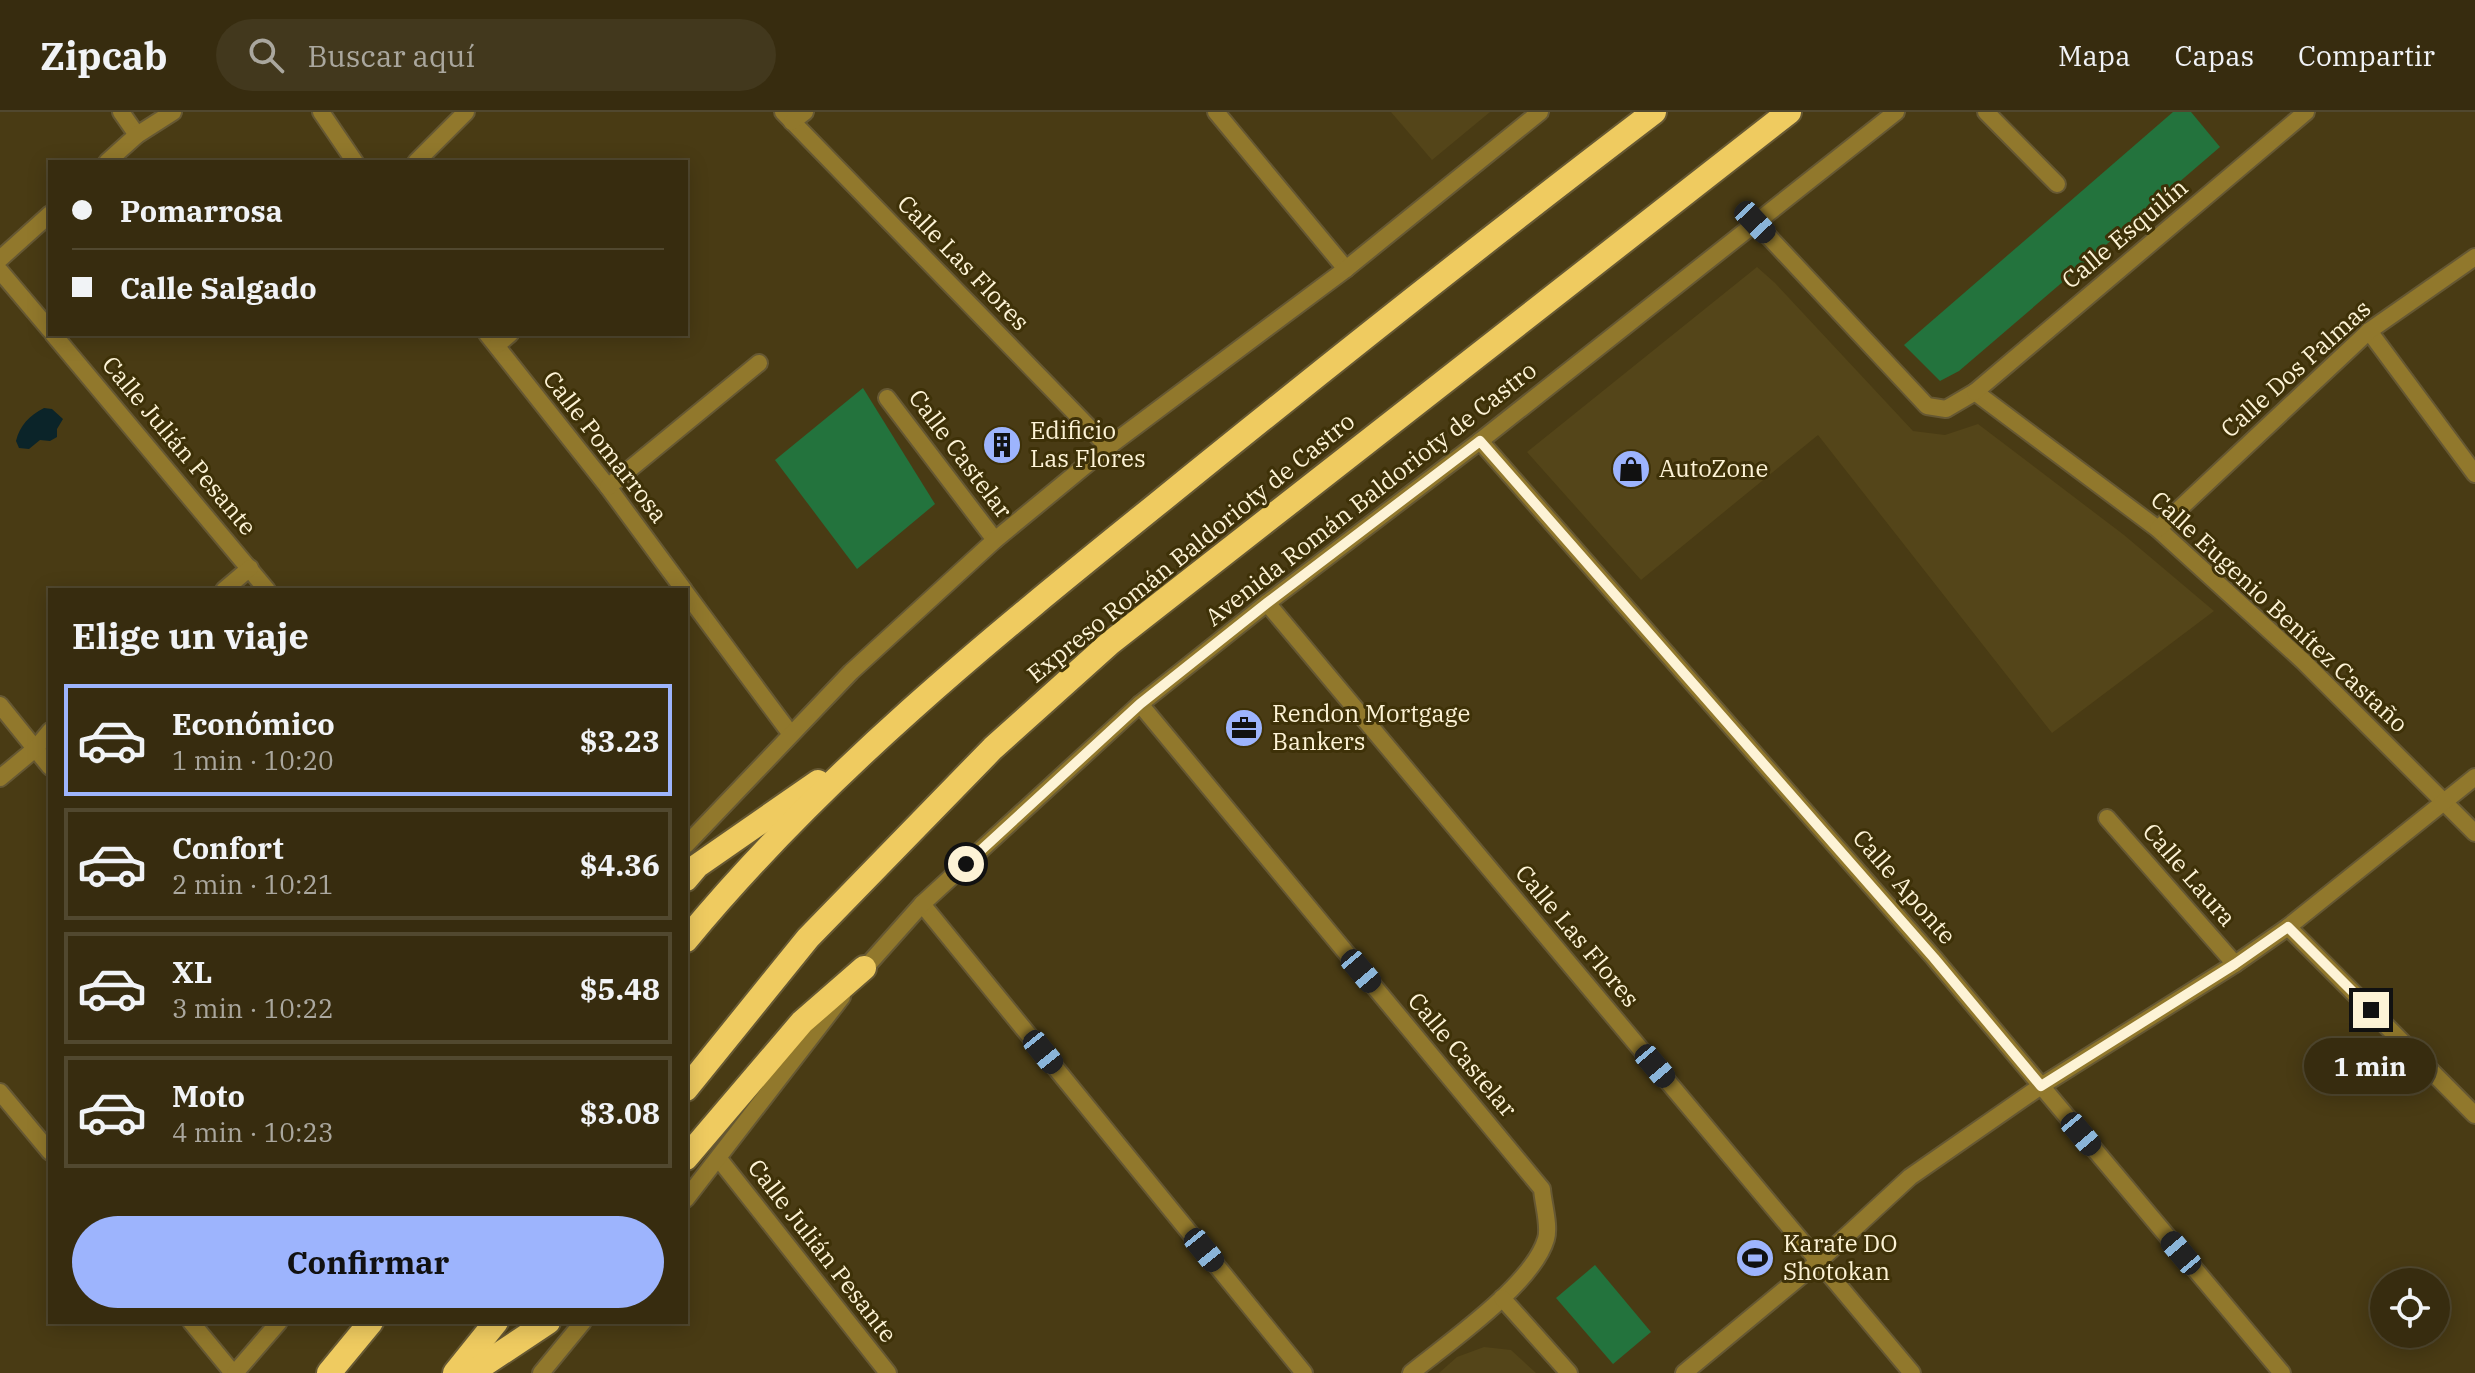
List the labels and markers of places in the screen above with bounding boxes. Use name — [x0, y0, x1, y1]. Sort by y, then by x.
place label: Edificio Las Flores — [1030, 414, 1146, 474]
building icon: Edificio Las Flores — [981, 424, 1023, 466]
shop icon: AutoZone — [1610, 448, 1652, 490]
place label: AutoZone — [1659, 452, 1768, 484]
place label: Rendon Mortgage Bankers — [1272, 697, 1470, 757]
office icon: Rendon Mortgage Bankers — [1223, 707, 1265, 749]
place label: Karate DO Shotokan — [1783, 1227, 1897, 1287]
sports icon: Karate DO Shotokan — [1734, 1237, 1776, 1279]

